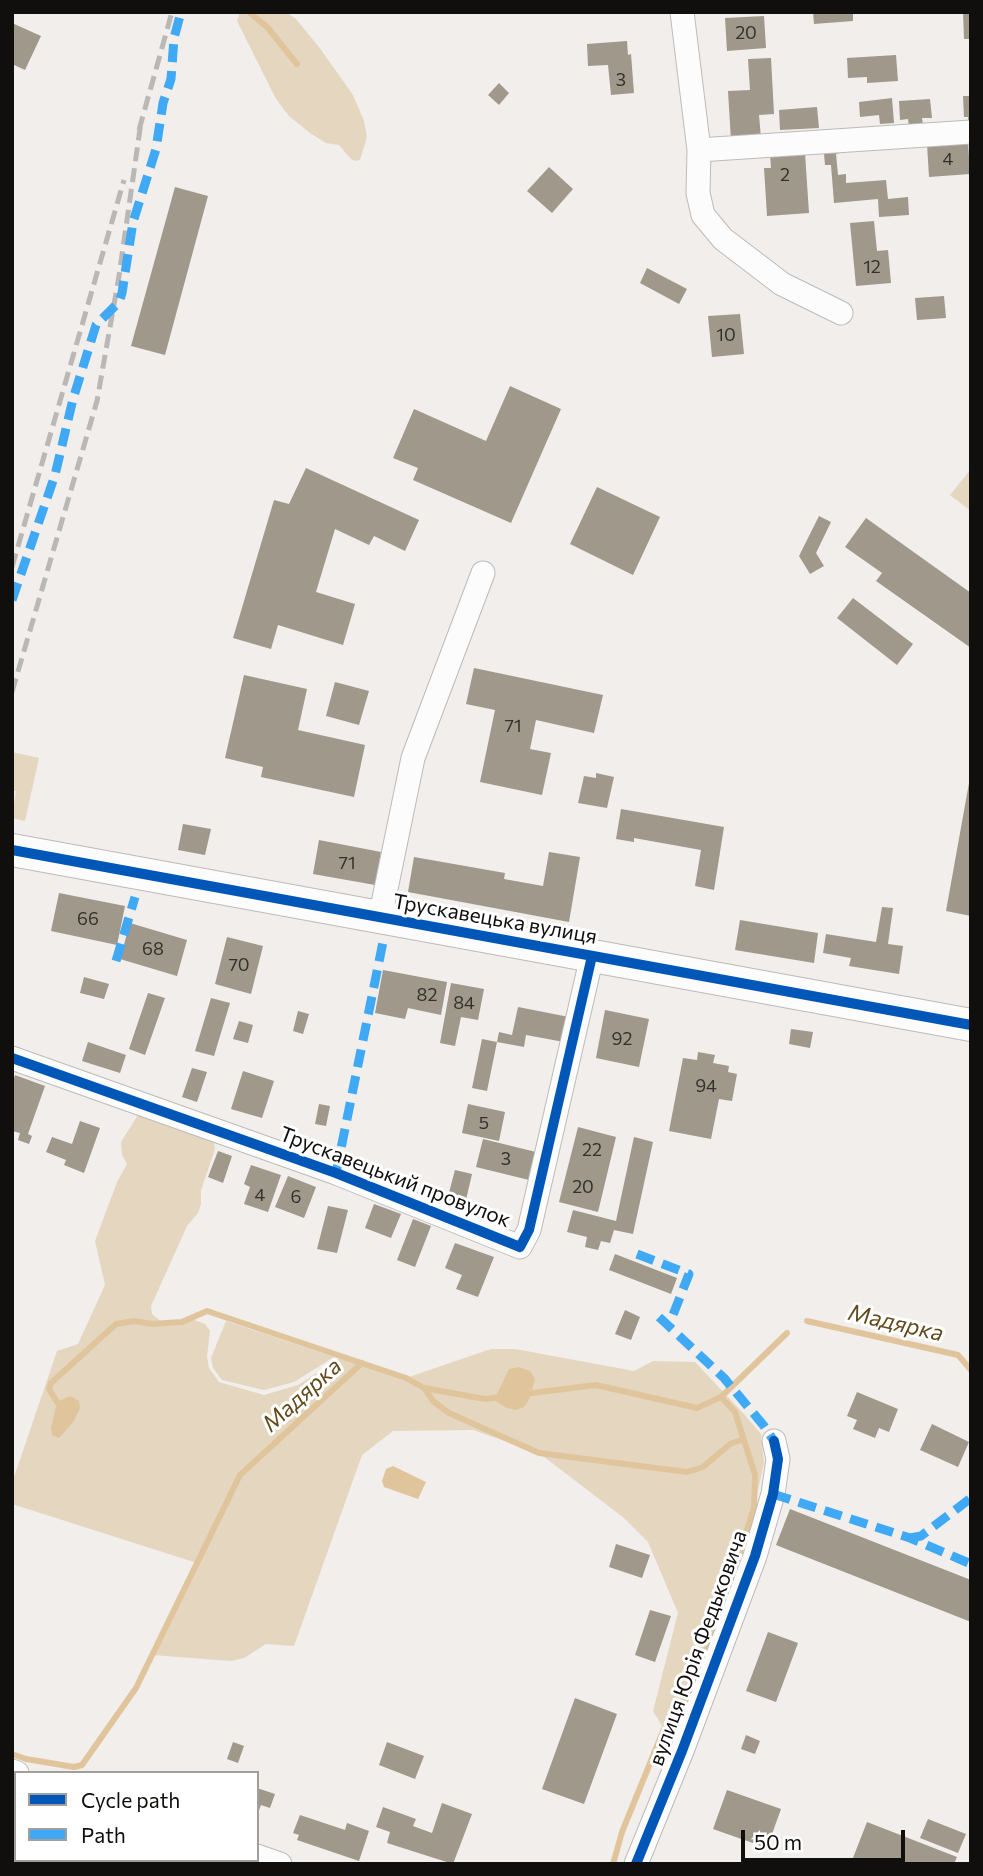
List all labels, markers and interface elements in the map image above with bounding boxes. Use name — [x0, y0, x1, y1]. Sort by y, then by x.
house number: 20 — [735, 22, 757, 44]
house number: 3 — [616, 69, 626, 91]
house number: 4 — [943, 148, 953, 170]
house number: 2 — [780, 164, 790, 186]
house number: 12 — [863, 256, 881, 278]
house number: 10 — [716, 324, 736, 346]
house number: 71 — [504, 715, 522, 737]
house number: 71 — [338, 852, 356, 874]
street label: Трускавецька вулиця — [391, 889, 599, 949]
house number: 66 — [77, 908, 99, 930]
house number: 68 — [142, 938, 164, 960]
house number: 70 — [228, 954, 250, 976]
house number: 82 — [417, 984, 437, 1006]
house number: 84 — [453, 992, 475, 1014]
house number: 92 — [612, 1028, 632, 1050]
house number: 94 — [695, 1075, 717, 1097]
house number: 5 — [479, 1112, 489, 1134]
street label: Трускавецький провулок — [276, 1121, 514, 1233]
house number: 22 — [582, 1139, 602, 1161]
house number: 3 — [501, 1148, 511, 1170]
house number: 20 — [572, 1176, 594, 1198]
house number: 4 — [255, 1184, 265, 1206]
house number: 6 — [291, 1186, 301, 1208]
water label: Мадярка — [846, 1299, 946, 1347]
water label: Мадярка — [257, 1352, 347, 1438]
street label: вулиця Юрія Федьковича — [644, 1527, 752, 1769]
legend — [14, 1771, 259, 1862]
text: Cycle path — [81, 1787, 180, 1812]
scale bar — [745, 1816, 909, 1860]
text: Path — [81, 1822, 126, 1847]
text: 50 m — [754, 1829, 802, 1854]

